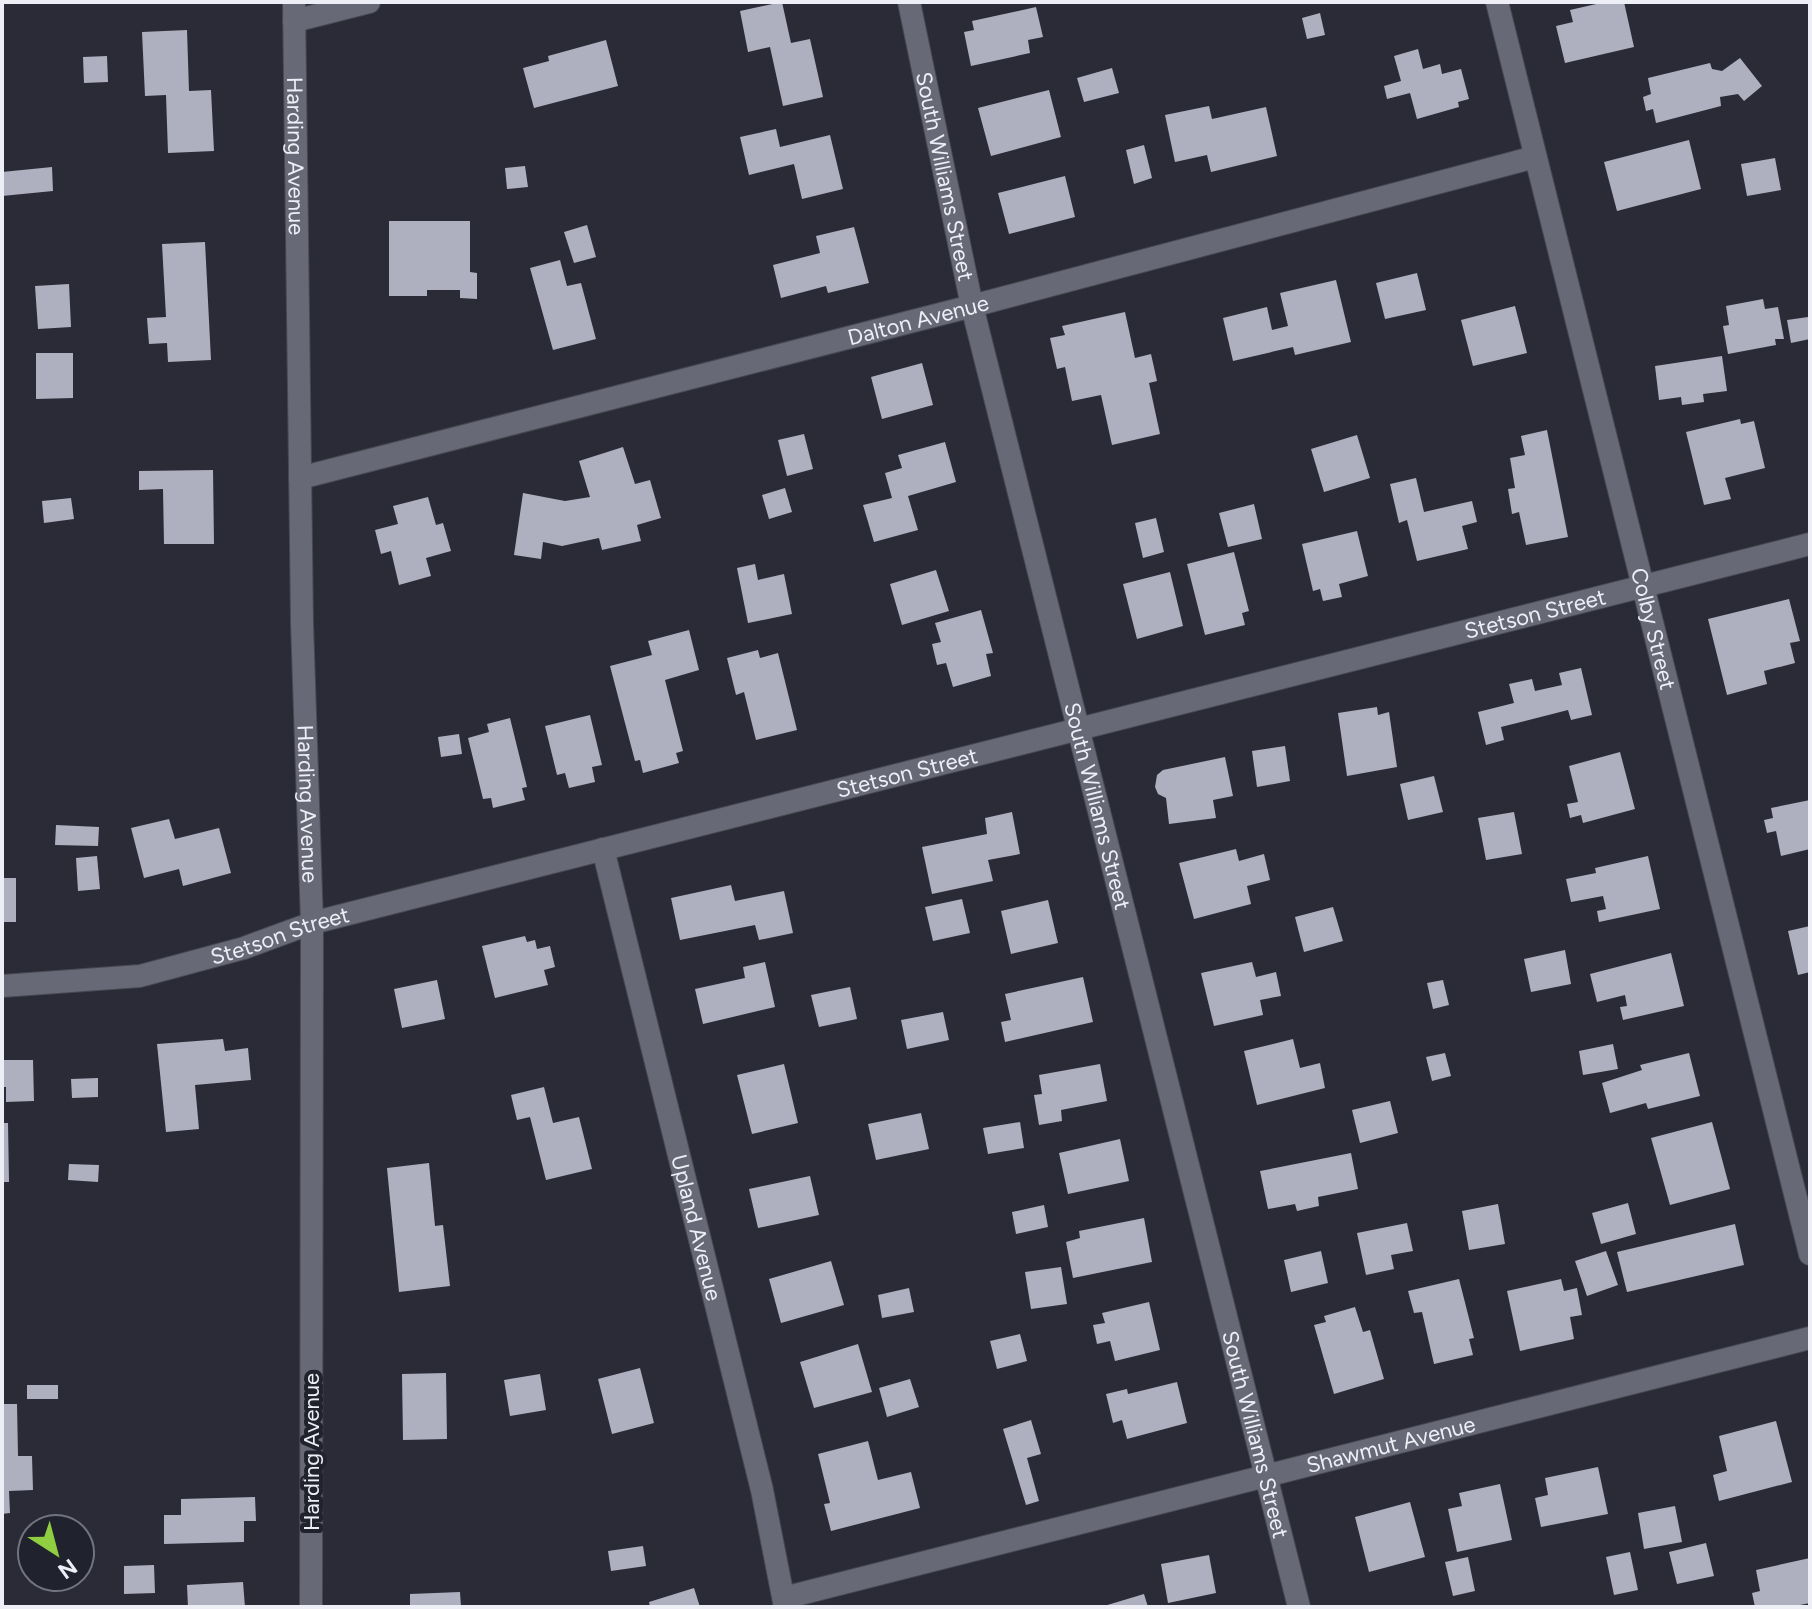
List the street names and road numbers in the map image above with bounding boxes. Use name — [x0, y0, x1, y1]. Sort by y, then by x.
street label: South Williams Street — [910, 69, 979, 283]
street label: Harding Avenue — [281, 77, 310, 235]
street label: Dalton Avenue — [845, 289, 992, 351]
street label: Colby Street — [1625, 565, 1681, 693]
street label: Stetson Street — [1462, 583, 1608, 645]
street label: South Williams Street — [1058, 700, 1136, 913]
street label: Harding Avenue — [291, 724, 324, 883]
street label: Stetson Street — [834, 742, 980, 804]
street label: Stetson Street — [207, 901, 352, 970]
street label: Upland Avenue — [665, 1152, 728, 1304]
street label: South Williams Street — [1216, 1328, 1294, 1541]
street label: Harding Avenue — [298, 1373, 325, 1531]
street label: Shawmut Avenue — [1304, 1410, 1478, 1479]

